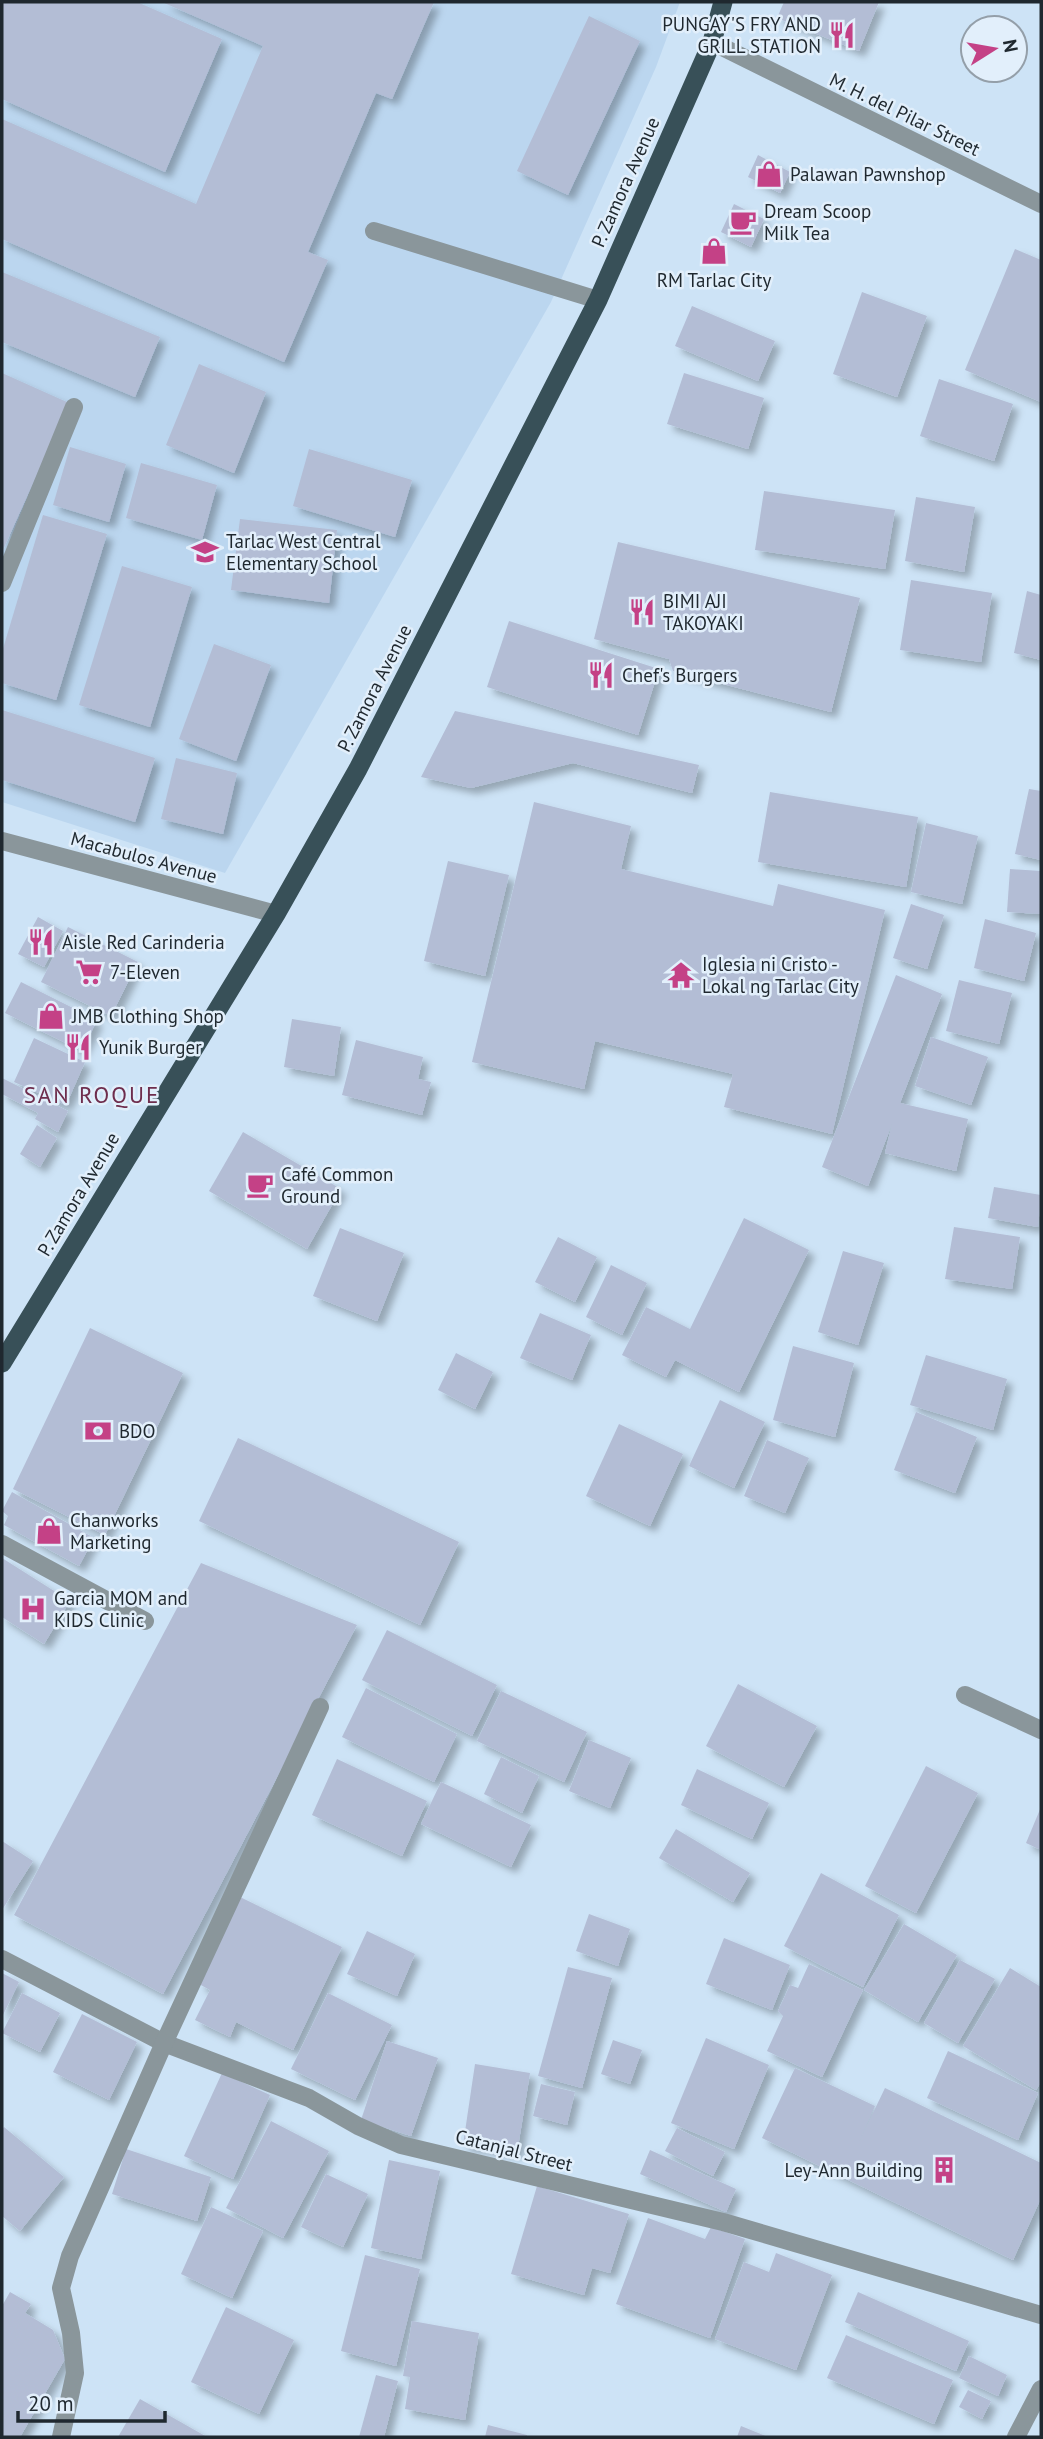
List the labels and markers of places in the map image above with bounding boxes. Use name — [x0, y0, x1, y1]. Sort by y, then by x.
place label: PUNGAY'S FRY AND GRILL STATION — [662, 12, 821, 58]
restaurant icon: PUNGAY'S FRY AND GRILL STATION — [827, 20, 857, 50]
shop icon: Palawan Pawnshop — [754, 159, 784, 189]
place label: Palawan Pawnshop — [790, 162, 946, 186]
place label: Dream Scoop Milk Tea — [764, 199, 871, 245]
cafe icon: Dream Scoop Milk Tea — [728, 207, 758, 237]
shop icon: RM Tarlac City — [699, 236, 729, 266]
place label: RM Tarlac City — [657, 268, 771, 292]
place label: Tarlac West Central Elementary School — [226, 529, 381, 575]
school or university icon: Tarlac West Central Elementary School — [190, 537, 220, 567]
place label: BIMI AJI TAKOYAKI — [663, 589, 744, 635]
restaurant icon: BIMI AJI TAKOYAKI — [627, 597, 657, 627]
restaurant icon: Chef's Burgers — [586, 660, 616, 690]
place label: Chef's Burgers — [622, 663, 737, 687]
restaurant icon: Aisle Red Carinderia — [26, 927, 56, 957]
place label: Aisle Red Carinderia — [62, 930, 225, 954]
place label: Iglesia ni Cristo - Lokal ng Tarlac City — [702, 952, 859, 998]
supermarket icon: 7-Eleven — [74, 957, 104, 987]
place label: 7-Eleven — [110, 960, 180, 984]
temple icon: Iglesia ni Cristo - Lokal ng Tarlac City — [666, 960, 696, 990]
shop icon: JMB Clothing Shop — [36, 1001, 66, 1031]
place label: JMB Clothing Shop — [71, 1004, 224, 1028]
restaurant icon: Yunik Burger — [63, 1032, 93, 1062]
place label: Yunik Burger — [99, 1035, 202, 1059]
place label: Café Common Ground — [281, 1162, 393, 1208]
cafe icon: Café Common Ground — [245, 1170, 275, 1200]
bank icon: BDO — [83, 1416, 113, 1446]
place label: BDO — [119, 1419, 156, 1443]
place label: Chanworks Marketing — [70, 1508, 159, 1554]
shop icon: Chanworks Marketing — [34, 1516, 64, 1546]
place label: Garcia MOM and KIDS Clinic — [54, 1586, 188, 1632]
hospital icon: Garcia MOM and KIDS Clinic — [18, 1594, 48, 1624]
building icon: Ley-Ann Building — [929, 2155, 959, 2185]
place label: Ley-Ann Building — [785, 2158, 923, 2182]

